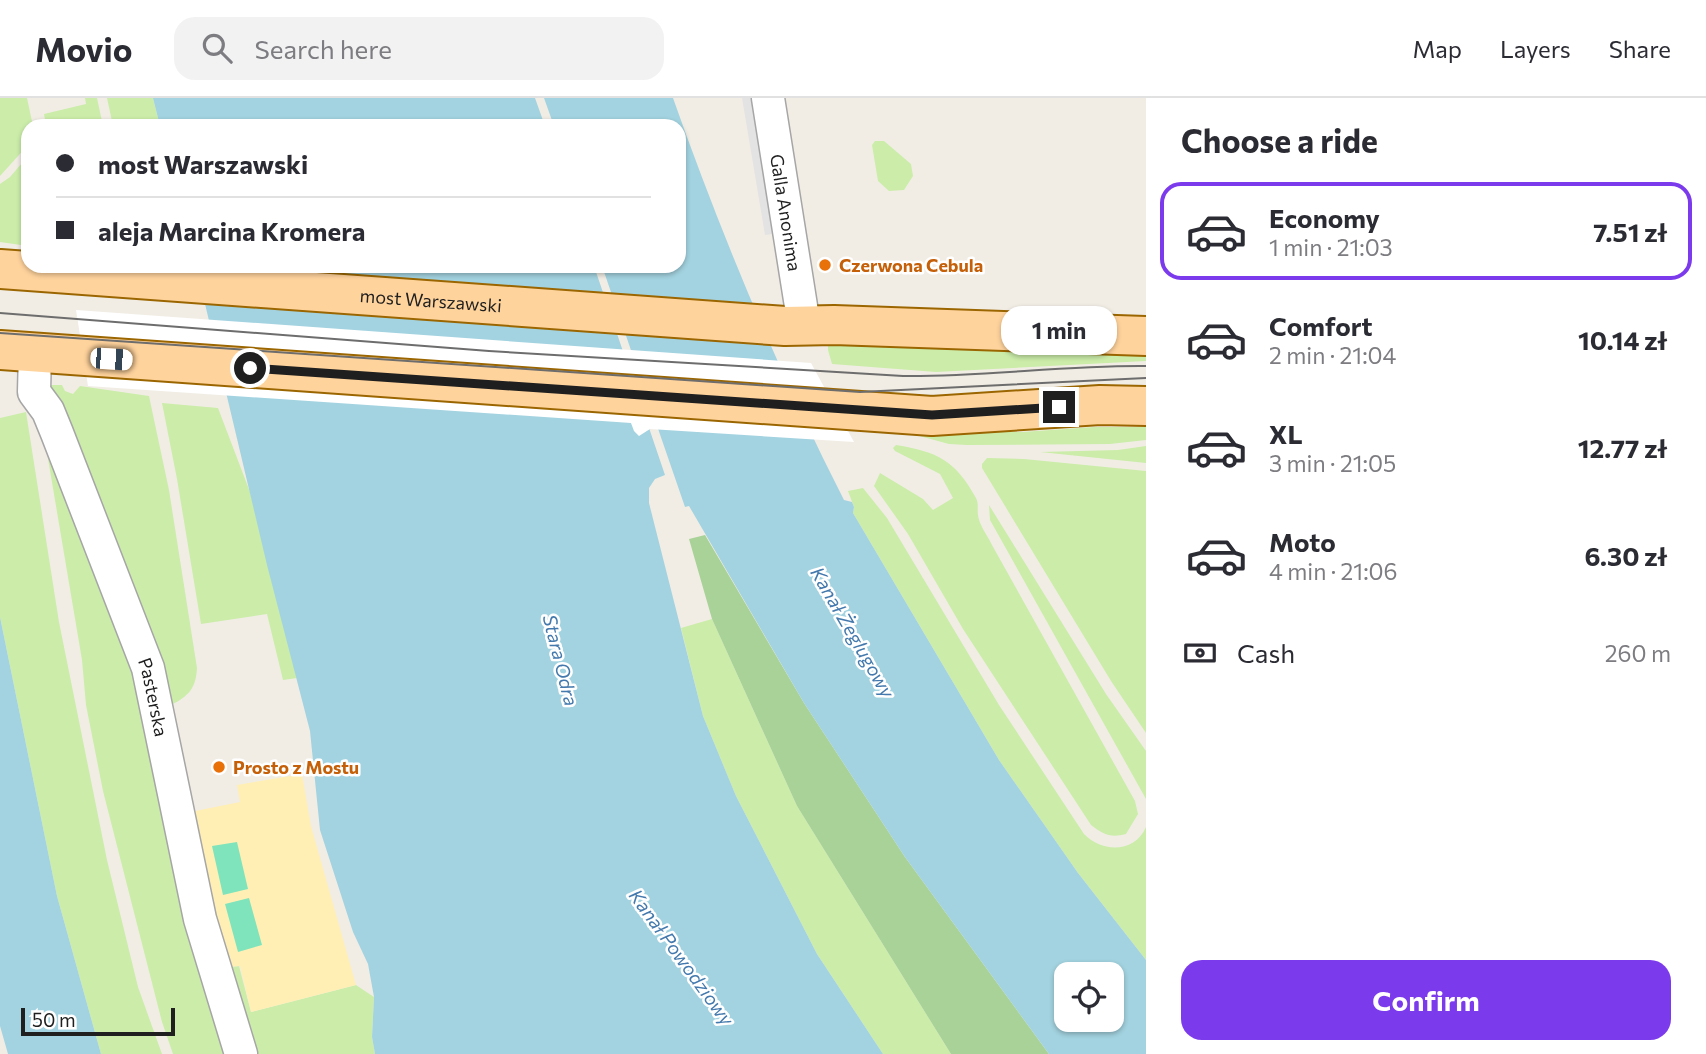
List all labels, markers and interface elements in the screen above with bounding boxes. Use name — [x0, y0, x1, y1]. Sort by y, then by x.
search box — [174, 17, 664, 80]
text: Movio — [35, 28, 132, 69]
icon: search — [198, 29, 236, 67]
text: Search here — [254, 33, 392, 64]
text: Map — [1413, 34, 1462, 63]
text: Layers — [1500, 34, 1571, 63]
text: Share — [1609, 34, 1671, 63]
text: Choose a ride — [1181, 120, 1378, 160]
text: most Warszawski — [98, 148, 308, 179]
street label: Galla Anonima — [766, 152, 806, 273]
icon: car — [1185, 200, 1248, 263]
text: Economy — [1269, 202, 1380, 233]
text: aleja Marcina Kromera — [98, 215, 365, 246]
text: 7.51 zł — [1593, 216, 1667, 247]
text: 1 min · 21:03 — [1269, 233, 1393, 261]
place label: Czerwona Cebula — [839, 254, 983, 276]
marker: Czerwona Cebula — [817, 257, 833, 273]
street label: most Warszawski — [359, 284, 503, 316]
callout: 1 min — [1001, 306, 1117, 354]
icon: car — [1185, 308, 1248, 371]
text: Comfort — [1269, 310, 1372, 341]
text: 1 min — [1032, 316, 1086, 344]
text: 10.14 zł — [1578, 324, 1667, 355]
text: 2 min · 21:04 — [1269, 341, 1396, 369]
car — [90, 347, 133, 371]
route start — [234, 352, 266, 384]
route end — [1043, 391, 1075, 423]
icon: car — [1185, 416, 1248, 479]
text: XL — [1269, 418, 1303, 449]
text: 12.77 zł — [1578, 432, 1667, 463]
text: 3 min · 21:05 — [1269, 449, 1396, 477]
icon: car — [1185, 524, 1248, 587]
text: Moto — [1269, 526, 1336, 557]
text: 6.30 zł — [1584, 540, 1667, 571]
text: 4 min · 21:06 — [1269, 557, 1398, 585]
water label: Kanał Żeglugowy — [806, 562, 900, 703]
water label: Stara Odra — [539, 612, 583, 708]
icon: cash — [1181, 634, 1219, 672]
text: Cash — [1237, 637, 1295, 668]
text: 260 m — [1605, 639, 1671, 667]
street label: Pasterska — [134, 654, 173, 738]
place label: Prosto z Mostu — [233, 756, 359, 778]
marker: Prosto z Mostu — [211, 759, 227, 775]
water label: Kanał Powodziowy — [625, 884, 740, 1031]
button: Confirm — [1181, 960, 1671, 1040]
map controls — [1054, 962, 1124, 1032]
button: locate — [1054, 962, 1124, 1032]
scale bar — [21, 1005, 175, 1037]
text: 50 m — [32, 1008, 76, 1031]

